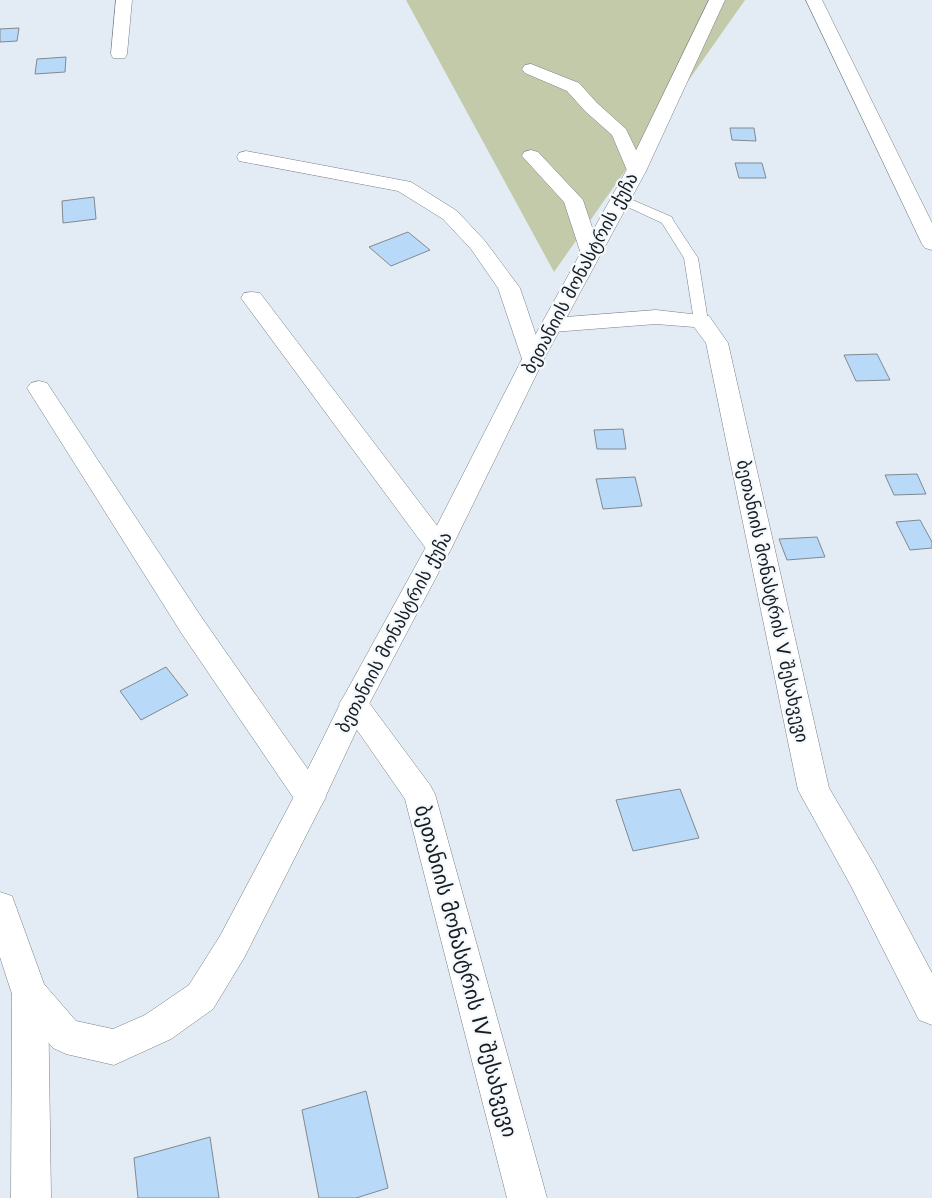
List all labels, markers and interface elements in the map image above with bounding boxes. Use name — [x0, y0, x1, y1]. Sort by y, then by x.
street label: ბეთანიის მონასტრის ქუჩა — [518, 169, 642, 377]
street label: ბეთანიის მონასტრის V შესახვევი — [733, 458, 813, 744]
street label: ბეთანიის მონასტრის ქუჩა — [332, 528, 456, 736]
street label: ბეთანიის მონასტრის IV შესახვევი — [410, 802, 522, 1140]

